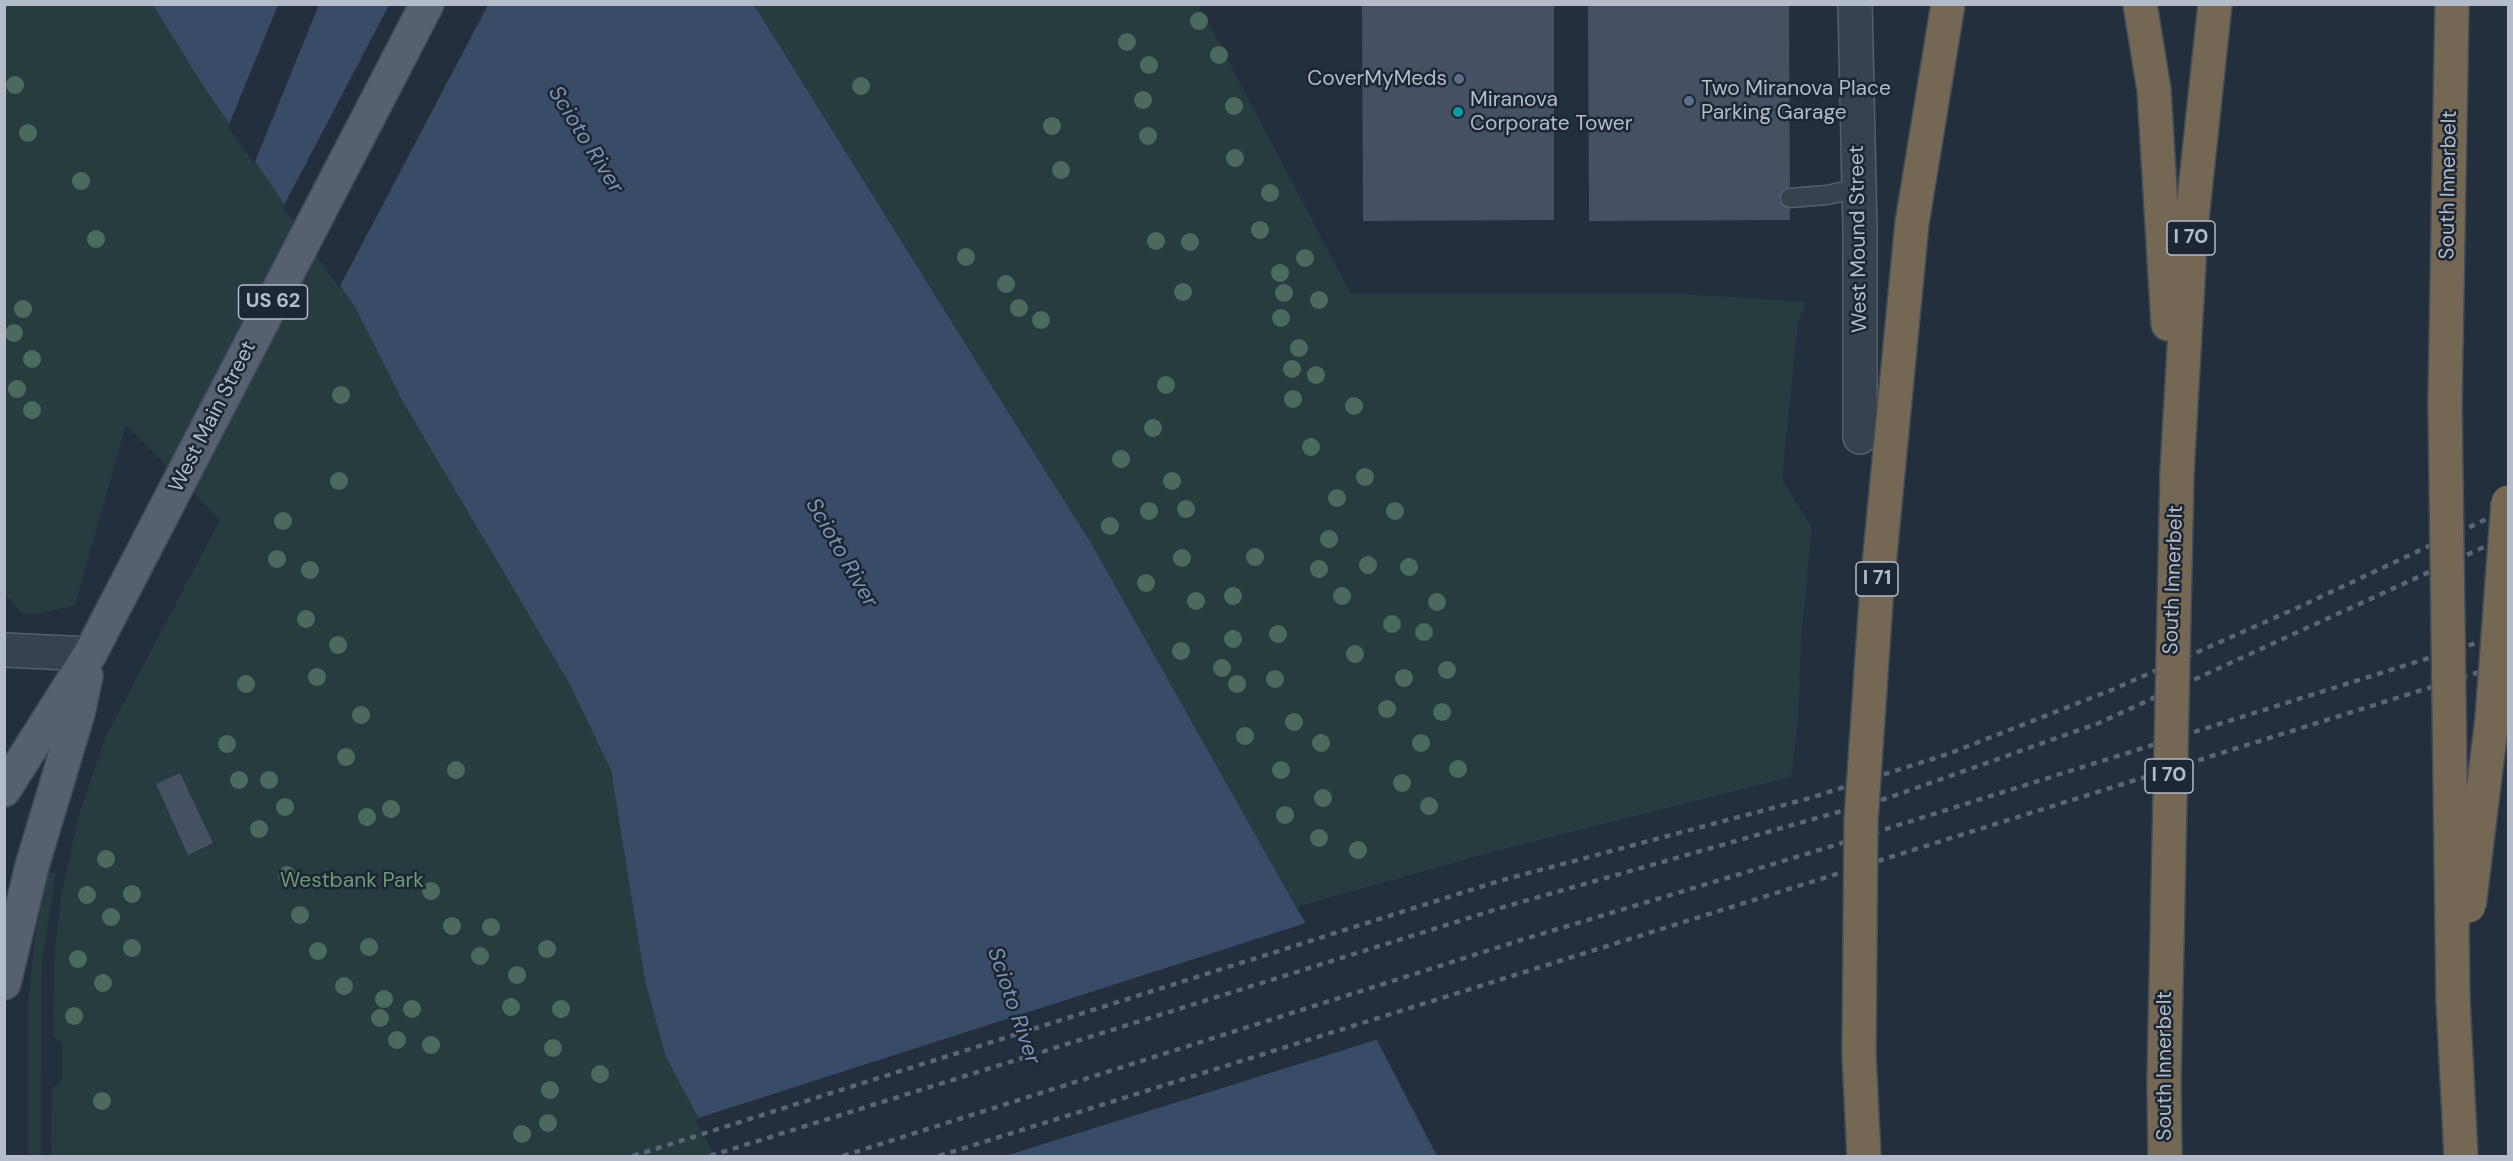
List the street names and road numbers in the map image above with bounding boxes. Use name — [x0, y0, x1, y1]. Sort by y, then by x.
street label: South Innerbelt — [2435, 110, 2463, 260]
street label: West Mound Street — [1845, 145, 1873, 333]
road number: I 70 — [2167, 221, 2215, 255]
road number: US 62 — [238, 285, 308, 319]
street label: West Main Street — [164, 337, 262, 497]
street label: South Innerbelt — [2159, 505, 2189, 655]
road number: I 71 — [1856, 562, 1898, 596]
road number: I 70 — [2145, 759, 2193, 793]
street label: South Innerbelt — [2152, 991, 2178, 1141]

